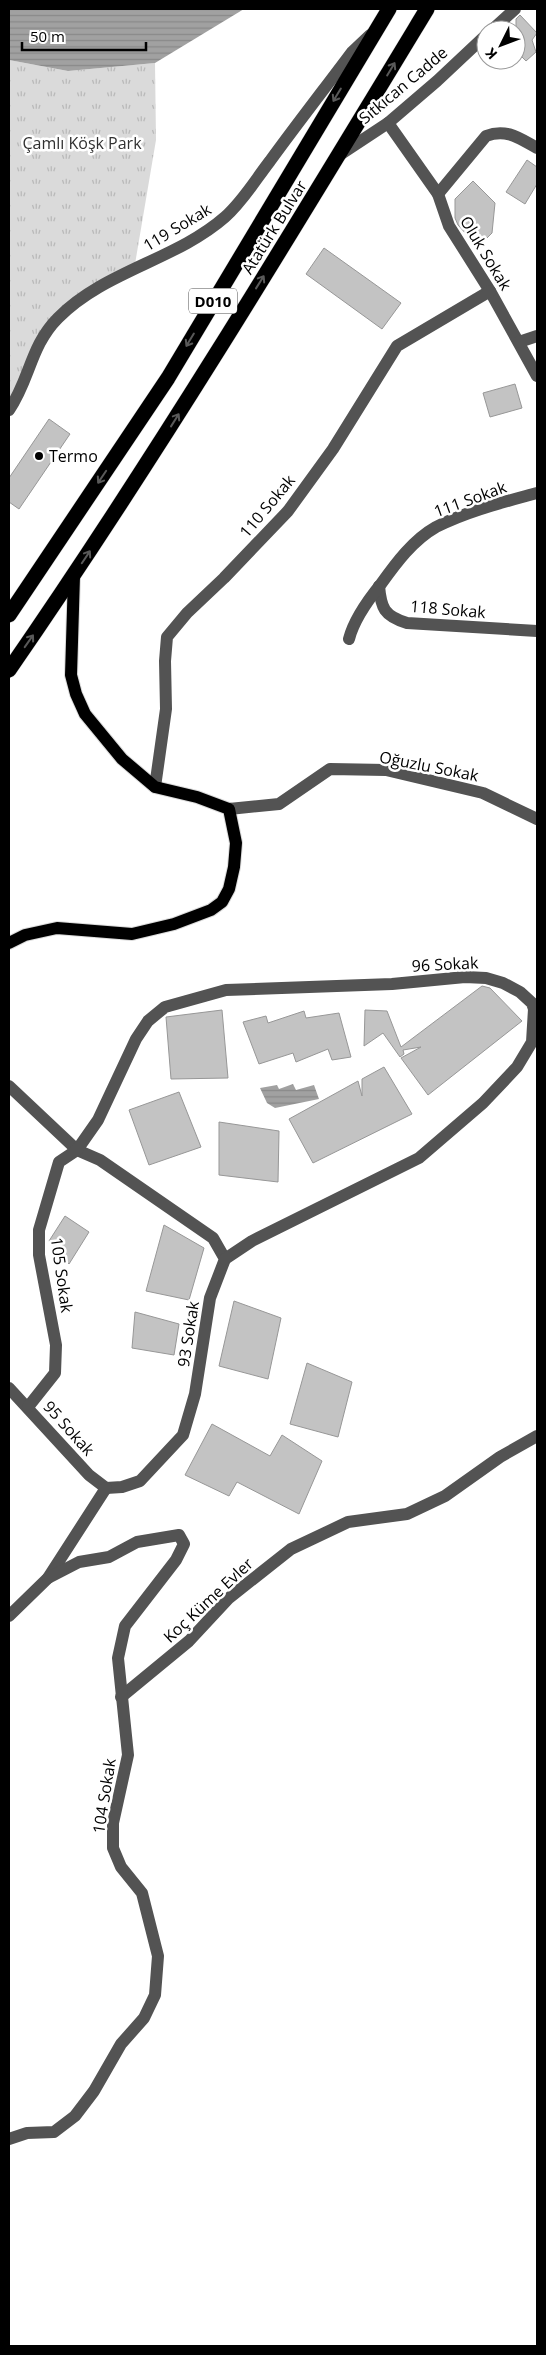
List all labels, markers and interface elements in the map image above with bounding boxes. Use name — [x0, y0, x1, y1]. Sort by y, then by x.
scale bar — [22, 20, 146, 52]
north arrow — [476, 20, 526, 70]
text: 50 m — [30, 26, 65, 46]
street label: Sıtkıcan Cadde — [354, 42, 452, 128]
text: K — [480, 44, 501, 64]
one-way arrow — [386, 62, 396, 76]
one-way arrow — [331, 88, 341, 102]
park label: Çamlı Köşk Park — [22, 132, 142, 154]
street label: Atatürk Bulvar — [236, 175, 312, 278]
street label: 119 Sokak — [139, 198, 216, 256]
street label: Oluk Sokak — [455, 212, 517, 295]
one-way arrow — [255, 275, 266, 289]
road number: D010 — [189, 288, 237, 314]
one-way arrow — [185, 332, 195, 347]
one-way arrow — [170, 414, 180, 428]
place label: Termo — [49, 445, 98, 467]
marker: Termo — [33, 450, 45, 462]
one-way arrow — [97, 469, 107, 483]
street label: 110 Sokak — [234, 469, 300, 542]
street label: 111 Sokak — [431, 476, 510, 522]
one-way arrow — [82, 550, 92, 564]
street label: 118 Sokak — [409, 595, 487, 623]
one-way arrow — [24, 634, 34, 648]
street label: Oğuzlu Sokak — [378, 746, 481, 787]
street label: 96 Sokak — [411, 951, 479, 977]
street label: 105 Sokak — [46, 1236, 78, 1315]
street label: 93 Sokak — [172, 1299, 204, 1369]
street label: 95 Sokak — [39, 1396, 100, 1461]
street label: Koç Küme Evler — [158, 1552, 258, 1647]
street label: 104 Sokak — [87, 1756, 121, 1835]

